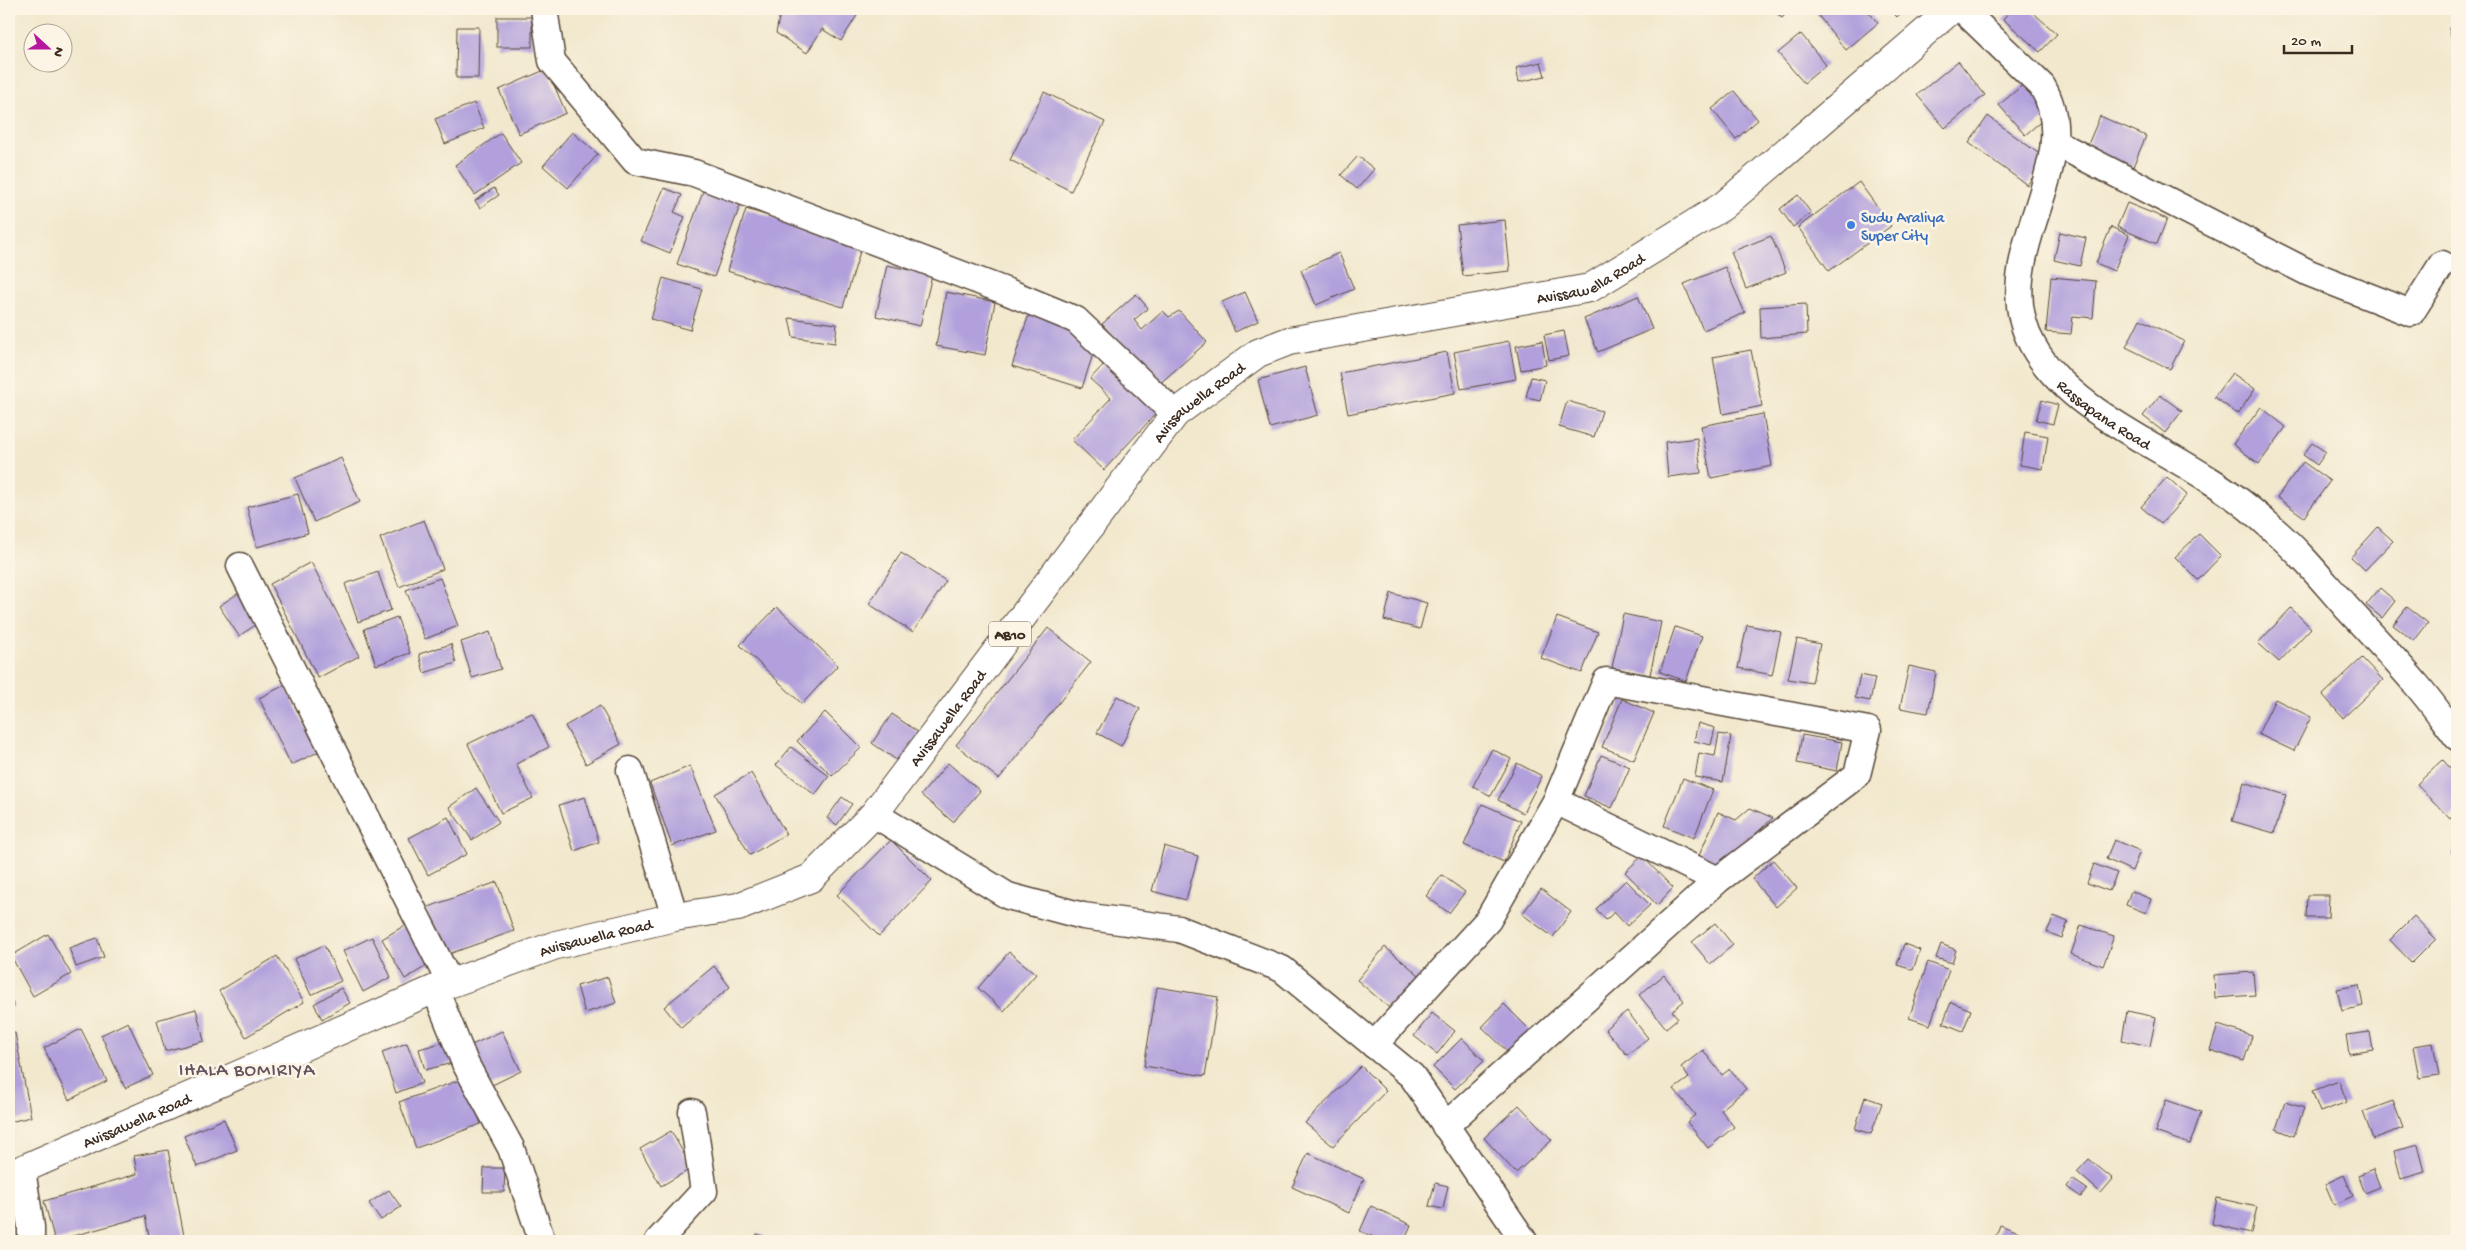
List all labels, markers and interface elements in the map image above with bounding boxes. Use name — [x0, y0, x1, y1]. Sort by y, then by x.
north arrow — [22, 22, 72, 72]
scale bar — [2284, 22, 2351, 54]
text: 20 m — [2291, 33, 2321, 51]
text: N — [48, 44, 67, 59]
place label: Sudu Araliya Super City — [1861, 210, 1945, 247]
marker: Sudu Araliya Super City — [1845, 219, 1857, 231]
street label: Avissawella Road — [1535, 250, 1651, 310]
street label: Avissawella Road — [1151, 359, 1251, 448]
street label: Rassapana Road — [2051, 377, 2155, 457]
road number: AB10 — [989, 622, 1031, 646]
street label: Avissawella Road — [907, 666, 993, 771]
street label: Avissawella Road — [537, 916, 656, 963]
district label: IHALA BOMIRIYA — [179, 1060, 316, 1083]
street label: Avissawella Road — [81, 1090, 196, 1155]

